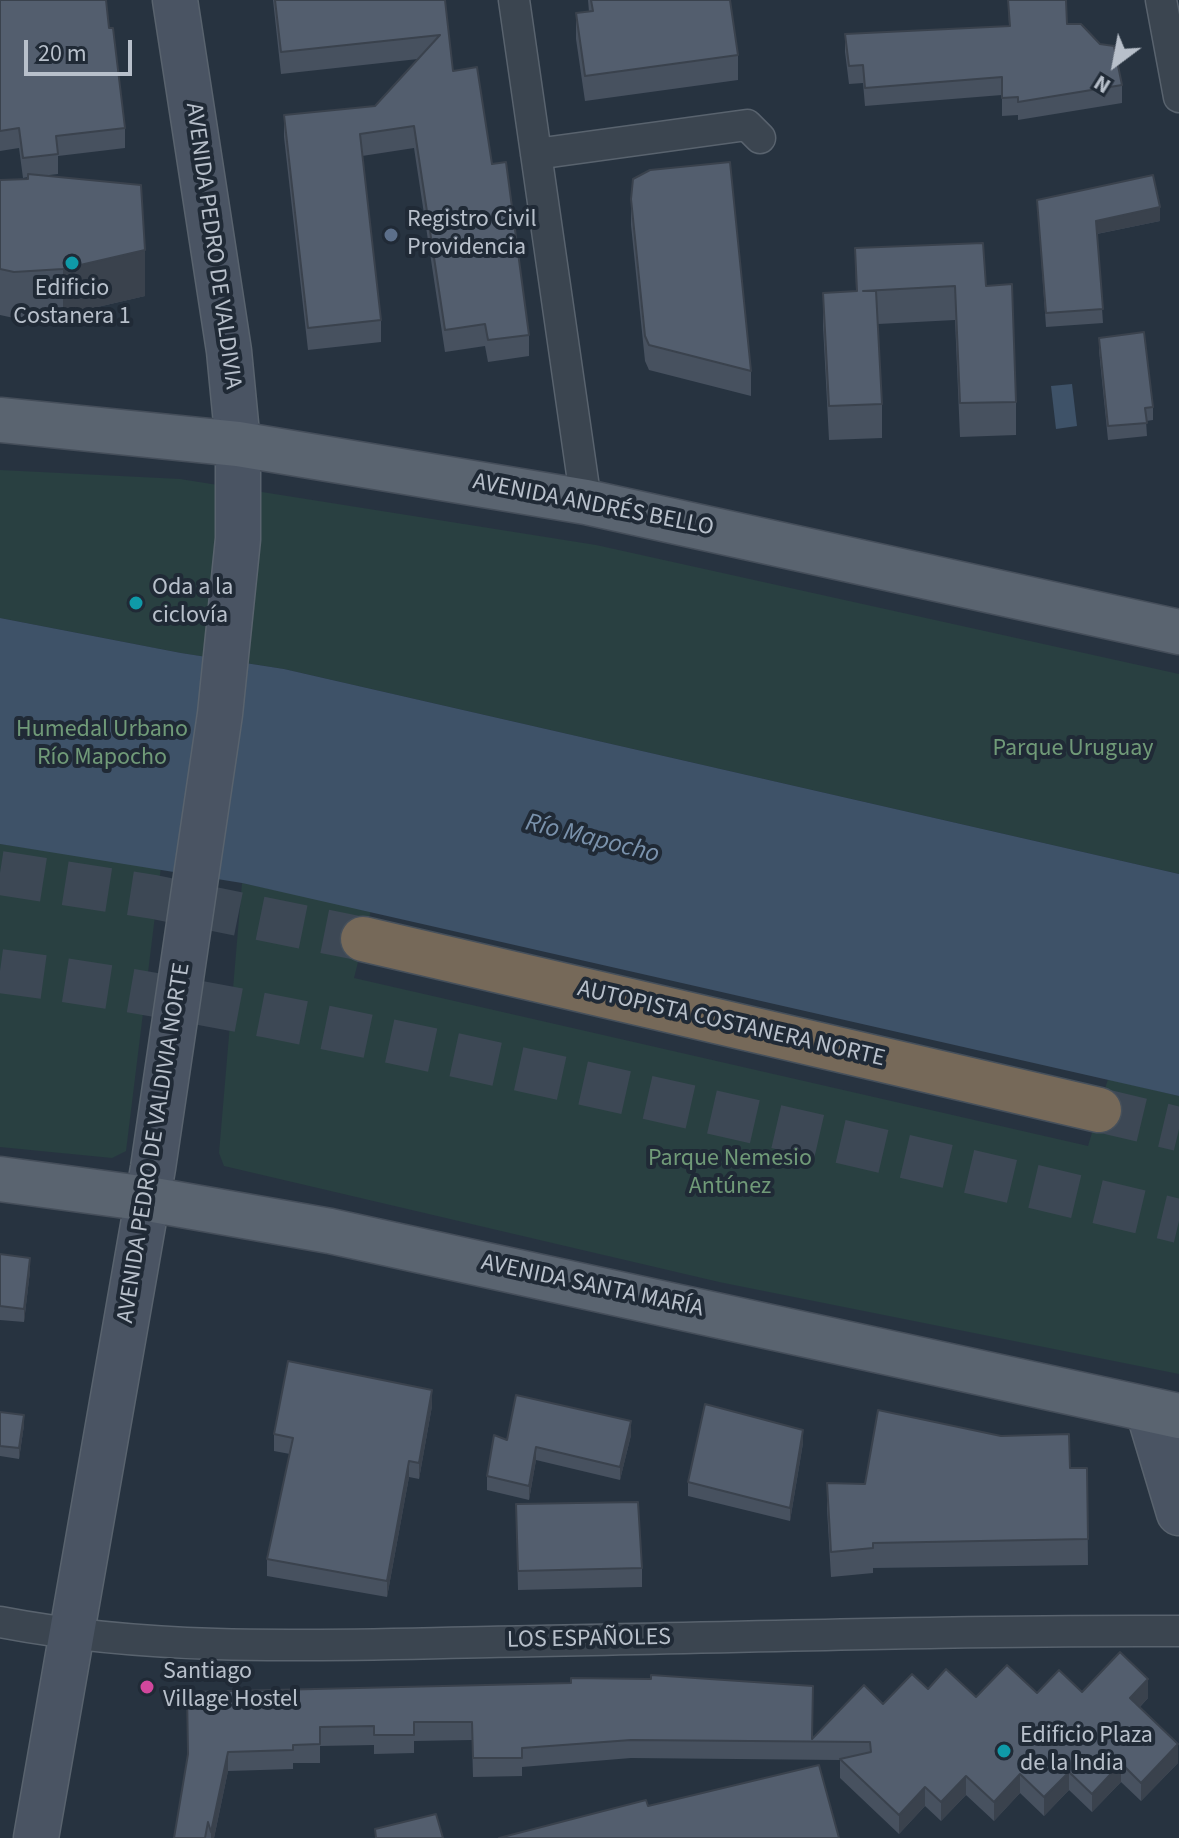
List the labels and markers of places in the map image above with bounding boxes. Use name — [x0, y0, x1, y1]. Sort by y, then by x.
place label: Registro Civil Providencia — [407, 207, 537, 263]
marker: Registro Civil Providencia — [382, 226, 400, 244]
marker: Edificio Costanera 1 — [63, 254, 81, 272]
place label: Edificio Costanera 1 — [13, 276, 131, 332]
place label: Oda a la ciclovía — [152, 575, 233, 631]
marker: Oda a la ciclovía — [127, 594, 145, 612]
place label: Santiago Village Hostel — [163, 1659, 298, 1715]
marker: Santiago Village Hostel — [138, 1678, 156, 1696]
place label: Edificio Plaza de la India — [1020, 1723, 1153, 1779]
marker: Edificio Plaza de la India — [995, 1742, 1013, 1760]

